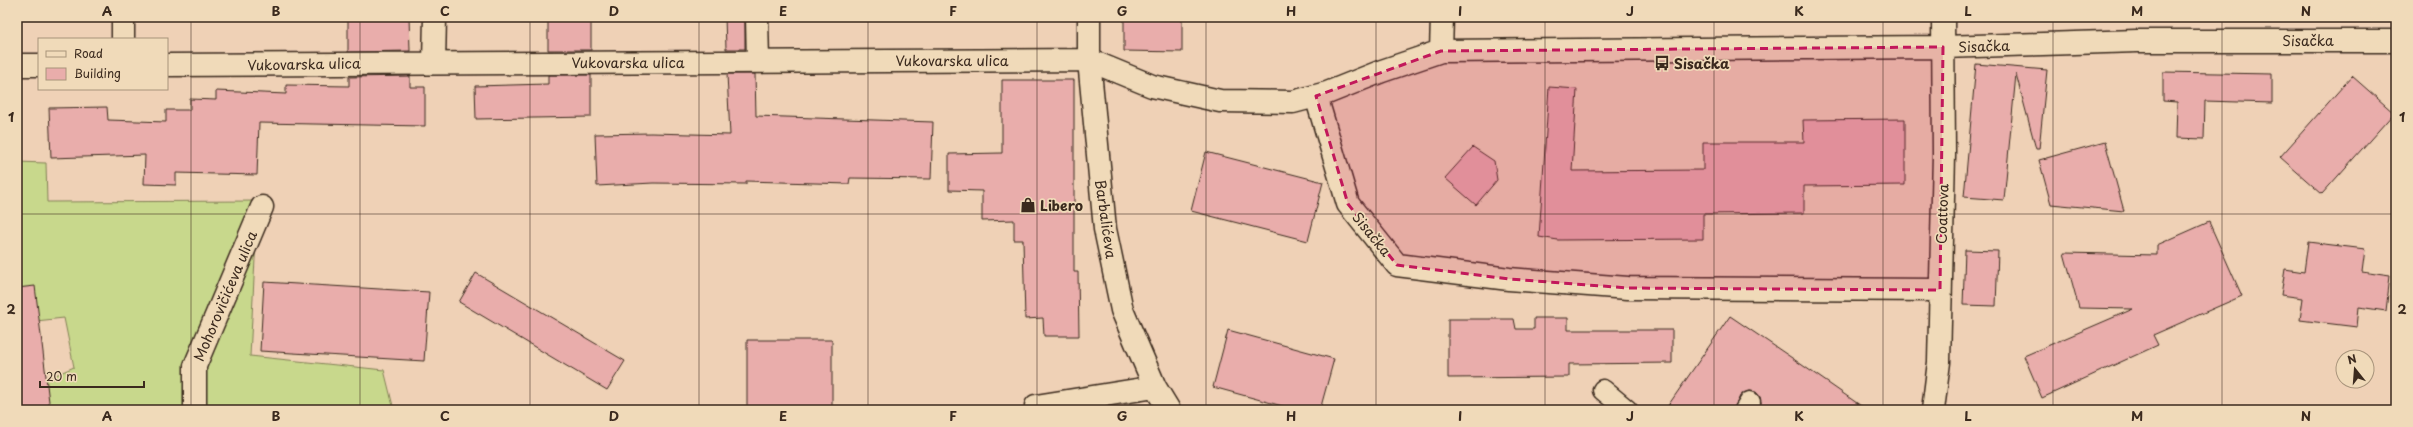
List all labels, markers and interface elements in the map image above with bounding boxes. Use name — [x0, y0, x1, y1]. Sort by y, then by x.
text: A — [102, 1, 112, 20]
text: B — [272, 1, 281, 20]
text: C — [440, 1, 450, 20]
text: D — [609, 1, 619, 20]
text: E — [779, 1, 787, 20]
text: F — [949, 1, 957, 20]
text: G — [1117, 1, 1127, 20]
text: H — [1286, 1, 1296, 20]
text: I — [1458, 1, 1462, 20]
text: J — [1626, 1, 1634, 20]
text: K — [1794, 1, 1804, 20]
text: L — [1964, 1, 1972, 20]
text: M — [2131, 1, 2143, 20]
text: N — [2301, 1, 2311, 20]
street label: Sisačka — [2282, 30, 2334, 51]
street label: Sisačka — [1958, 35, 2010, 57]
legend — [38, 38, 168, 90]
text: Road — [74, 44, 103, 62]
street label: Vukovarska ulica — [895, 50, 1009, 71]
street label: Vukovarska ulica — [571, 52, 685, 73]
street label: Vukovarska ulica — [247, 53, 361, 75]
place label: Sisačka — [1674, 53, 1730, 74]
bus stop icon: Sisačka — [1653, 54, 1671, 72]
text: Building — [74, 64, 121, 82]
text: 1 — [8, 107, 14, 126]
text: 1 — [2399, 107, 2405, 126]
street label: Barbalićeva — [1090, 178, 1122, 260]
street label: Coattova — [1930, 183, 1954, 245]
place label: Libero — [1040, 195, 1083, 216]
shop icon: Libero — [1019, 196, 1037, 214]
street label: Sisačka — [1348, 207, 1397, 261]
street label: Mohorovičićeva ulica — [188, 227, 262, 365]
text: 2 — [6, 299, 16, 318]
text: 2 — [2397, 299, 2407, 318]
north arrow — [2335, 349, 2375, 389]
text: N — [2345, 349, 2359, 368]
scale bar — [40, 363, 144, 389]
text: 20 m — [46, 367, 77, 385]
text: A — [102, 406, 112, 425]
text: B — [272, 406, 281, 425]
text: C — [440, 406, 450, 425]
text: D — [609, 406, 619, 425]
text: E — [779, 406, 787, 425]
text: F — [949, 406, 957, 425]
text: G — [1117, 406, 1127, 425]
text: H — [1286, 406, 1296, 425]
text: I — [1458, 406, 1462, 425]
text: J — [1626, 406, 1634, 425]
text: K — [1794, 406, 1804, 425]
text: L — [1964, 406, 1972, 425]
text: M — [2131, 406, 2143, 425]
text: N — [2301, 406, 2311, 425]

